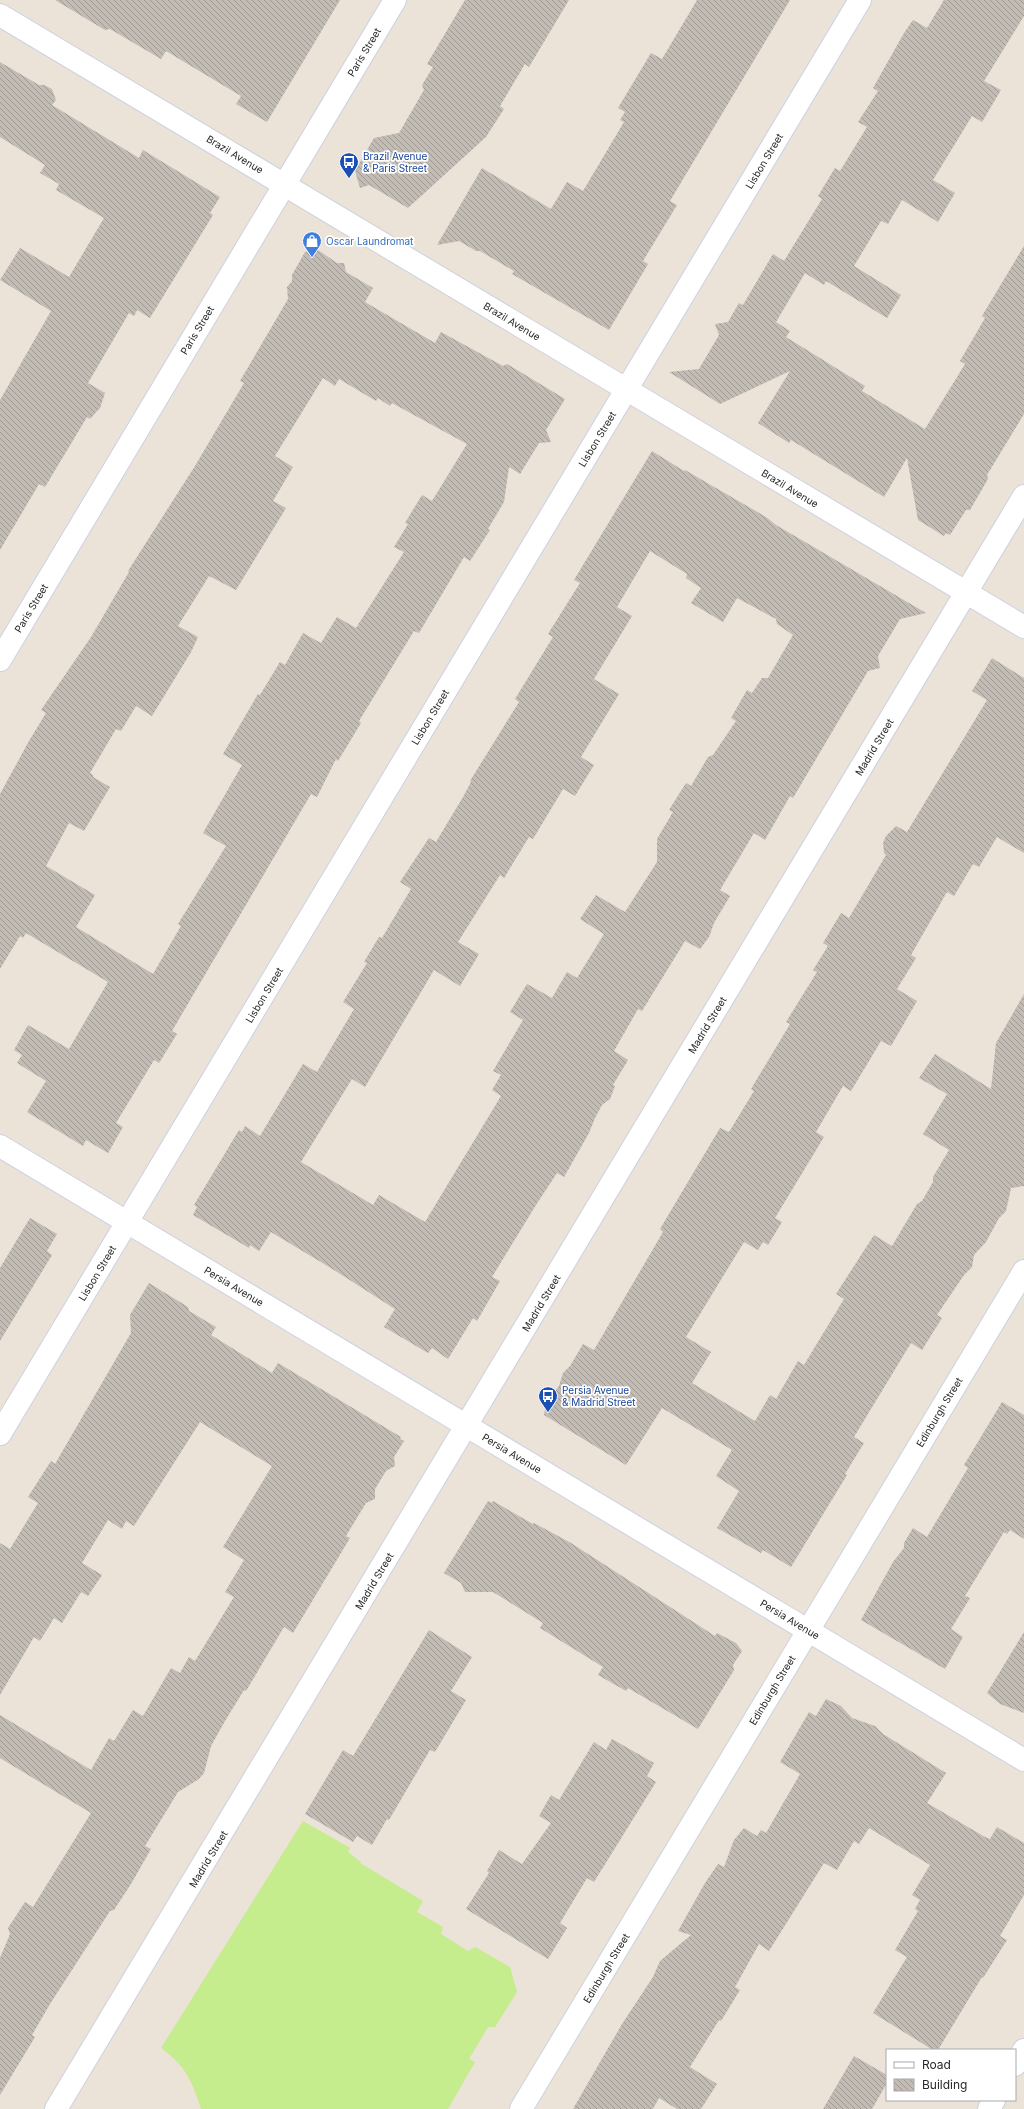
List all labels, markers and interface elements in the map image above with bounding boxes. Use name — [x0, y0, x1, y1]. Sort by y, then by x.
street label: Paris Street — [345, 25, 384, 79]
street label: Lisbon Street — [743, 131, 786, 191]
street label: Brazil Avenue — [204, 132, 266, 176]
place label: Brazil Avenue & Paris Street — [363, 150, 428, 174]
bus stop icon: Brazil Avenue & Paris Street — [338, 151, 360, 179]
shop icon: Oscar Laundromat — [301, 230, 323, 258]
place label: Oscar Laundromat — [326, 235, 414, 247]
street label: Brazil Avenue — [481, 299, 543, 343]
street label: Paris Street — [178, 303, 217, 357]
street label: Lisbon Street — [576, 409, 619, 469]
street label: Brazil Avenue — [759, 466, 821, 510]
street label: Paris Street — [12, 581, 51, 635]
street label: Lisbon Street — [409, 687, 452, 747]
street label: Madrid Street — [852, 716, 896, 778]
street label: Lisbon Street — [243, 965, 286, 1025]
street label: Madrid Street — [685, 994, 729, 1056]
street label: Lisbon Street — [76, 1243, 119, 1303]
street label: Persia Avenue — [202, 1264, 266, 1309]
street label: Madrid Street — [519, 1272, 563, 1334]
street label: Edinburgh Street — [913, 1374, 965, 1449]
place label: Persia Avenue & Madrid Street — [562, 1384, 636, 1408]
bus stop icon: Persia Avenue & Madrid Street — [537, 1385, 559, 1413]
street label: Persia Avenue — [480, 1431, 544, 1476]
street label: Madrid Street — [352, 1550, 396, 1612]
street label: Persia Avenue — [758, 1597, 822, 1642]
street label: Edinburgh Street — [746, 1652, 798, 1727]
street label: Madrid Street — [186, 1828, 230, 1890]
street label: Edinburgh Street — [580, 1930, 632, 2005]
legend — [886, 2049, 1016, 2101]
text: Road — [922, 2057, 951, 2072]
text: Building — [922, 2077, 967, 2092]

